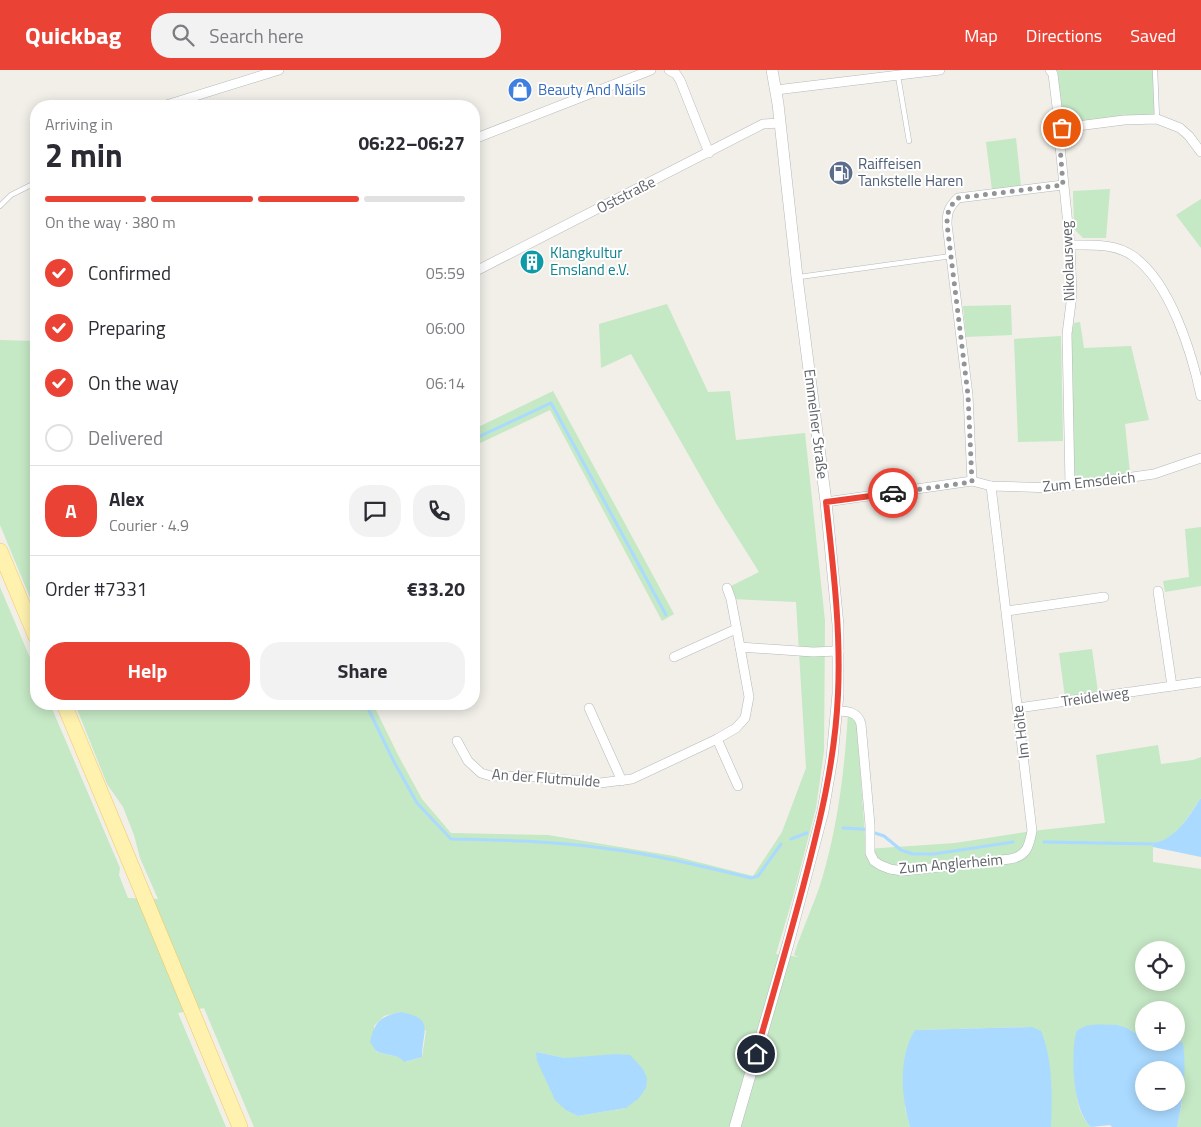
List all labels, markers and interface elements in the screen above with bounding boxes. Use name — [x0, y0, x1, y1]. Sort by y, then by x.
search box — [151, 13, 501, 58]
text: Quickbag — [25, 17, 121, 53]
icon: search — [169, 21, 197, 49]
text: Search here — [209, 21, 304, 50]
text: Map — [964, 22, 998, 49]
text: Directions — [1026, 22, 1102, 49]
text: Saved — [1130, 22, 1176, 49]
shop icon: Beauty And Nails — [507, 77, 533, 103]
place label: Beauty And Nails — [538, 78, 646, 101]
pin — [1041, 107, 1083, 149]
text: Arriving in — [45, 112, 113, 136]
icon: bag — [1048, 114, 1076, 142]
text: 06:22–06:27 — [358, 128, 465, 157]
text: 2 min — [45, 131, 123, 179]
place label: Raiffeisen Tankstelle Haren — [858, 152, 963, 192]
fuel station icon: Raiffeisen Tankstelle Haren — [828, 160, 854, 186]
street label: Oststraße — [592, 170, 659, 219]
text: On the way · 380 m — [45, 210, 176, 234]
street label: Nikolausweg — [1055, 220, 1080, 302]
place label: Klangkultur Emsland e.V. — [550, 241, 629, 281]
building icon: Klangkultur Emsland e.V. — [519, 249, 545, 275]
text: Confirmed — [88, 258, 171, 287]
icon: check — [45, 259, 73, 287]
text: 05:59 — [426, 261, 465, 285]
text: Preparing — [88, 313, 165, 342]
icon: check — [45, 314, 73, 342]
text: 06:00 — [426, 316, 465, 340]
text: On the way — [88, 368, 179, 397]
street label: Emmelner Straße — [798, 368, 835, 480]
icon: check — [45, 369, 73, 397]
text: 06:14 — [426, 371, 465, 395]
text: Delivered — [88, 423, 163, 452]
street label: Zum Emsdeich — [1042, 465, 1136, 498]
courier — [868, 468, 918, 518]
icon: car — [879, 479, 907, 507]
text: Alex — [109, 484, 144, 513]
button: chat — [349, 485, 401, 537]
button: phone — [413, 485, 465, 537]
text: A — [65, 496, 77, 525]
text: Courier · 4.9 — [109, 513, 189, 537]
text: Order #7331 — [45, 574, 147, 603]
text: €33.20 — [407, 574, 465, 603]
button: Help — [45, 642, 250, 700]
button: Share — [260, 642, 465, 700]
street label: Treidelweg — [1060, 680, 1131, 713]
street label: Im Holte — [1006, 704, 1035, 760]
street label: An der Flutmulde — [491, 762, 601, 793]
street label: Zum Anglerheim — [898, 848, 1004, 879]
map controls — [1135, 941, 1185, 1111]
button: locate — [1135, 941, 1185, 991]
button: + — [1135, 1001, 1185, 1051]
pin — [735, 1033, 777, 1075]
icon: home — [742, 1040, 770, 1068]
button: − — [1135, 1061, 1185, 1111]

